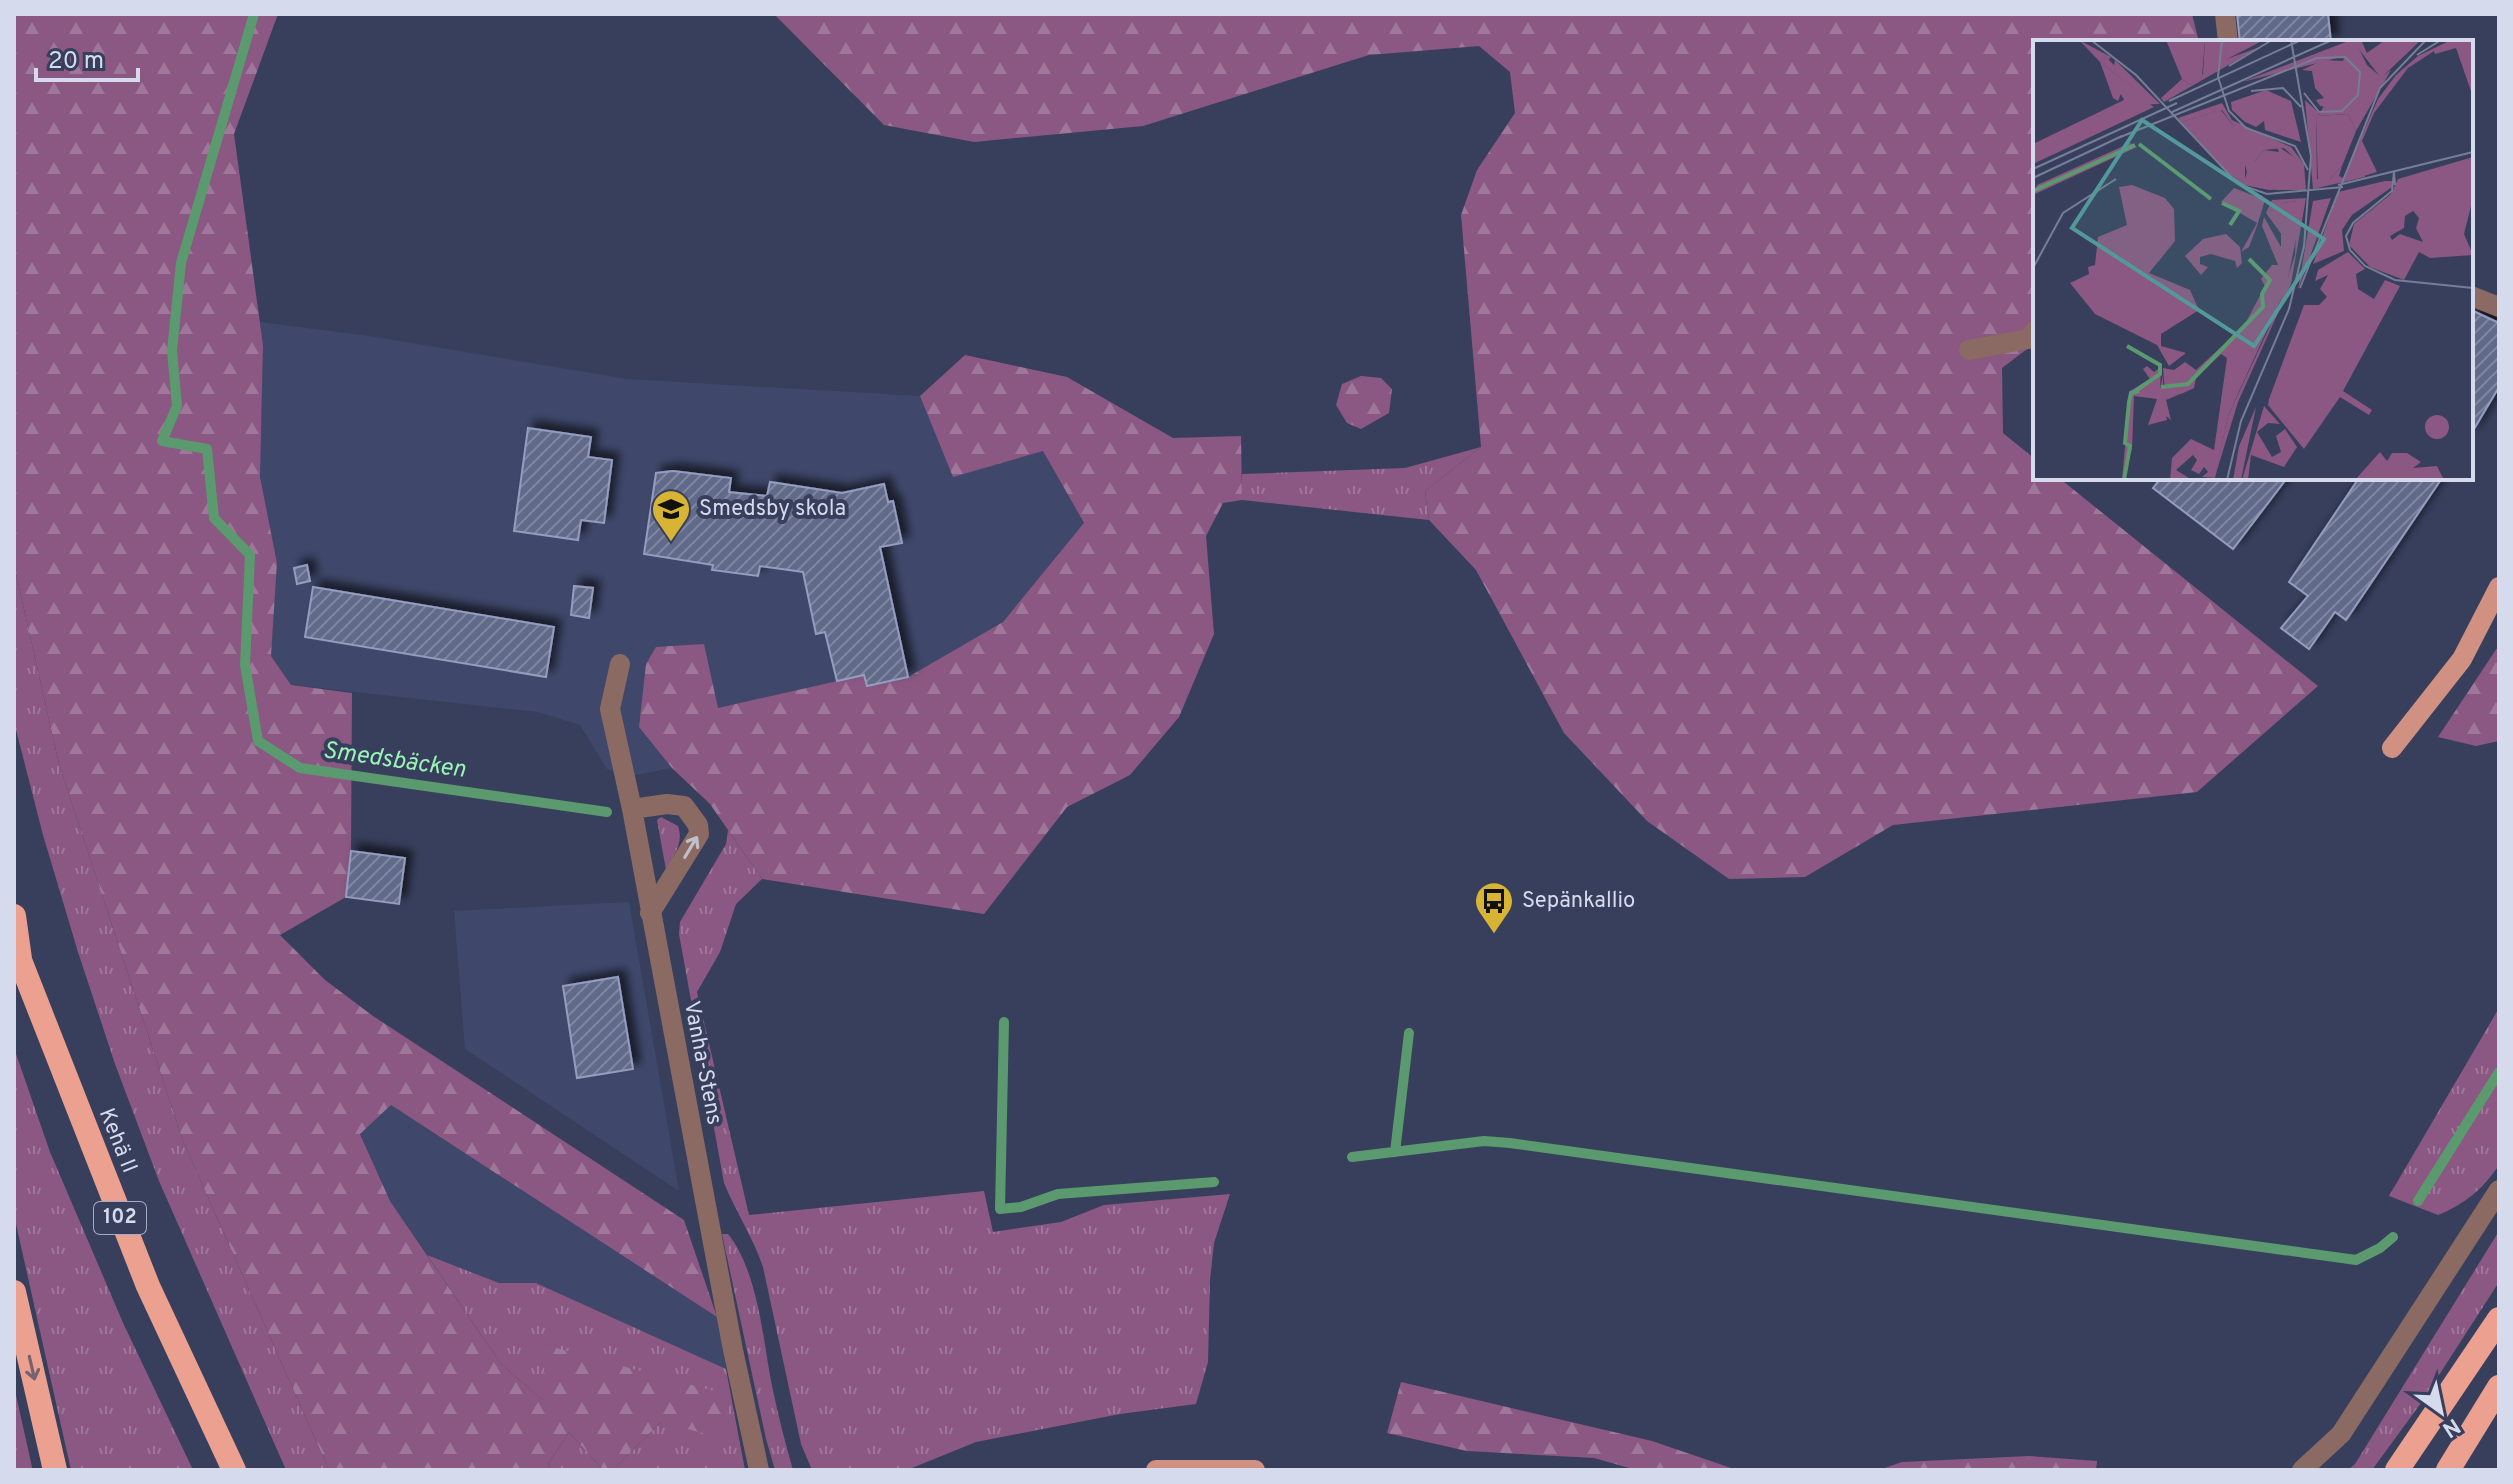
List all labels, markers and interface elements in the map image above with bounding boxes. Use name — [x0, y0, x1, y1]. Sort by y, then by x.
scale bar — [36, 32, 138, 82]
inset map — [2033, 40, 2473, 480]
text: 20 m — [48, 47, 104, 77]
school or university icon: Smedsby skola — [650, 488, 692, 543]
place label: Smedsby skola — [699, 496, 846, 523]
water label: Smedsbäcken — [321, 736, 467, 786]
one-way arrow — [683, 836, 699, 859]
bus stop icon: Sepänkallio — [1473, 880, 1515, 935]
place label: Sepänkallio — [1522, 888, 1635, 915]
street label: Vanha-Stens — [677, 999, 727, 1127]
street label: Kehä II — [92, 1105, 142, 1177]
road number: 102 — [94, 1202, 146, 1234]
one-way arrow — [25, 1355, 40, 1380]
north arrow — [2401, 1372, 2481, 1452]
text: N — [2437, 1411, 2465, 1442]

